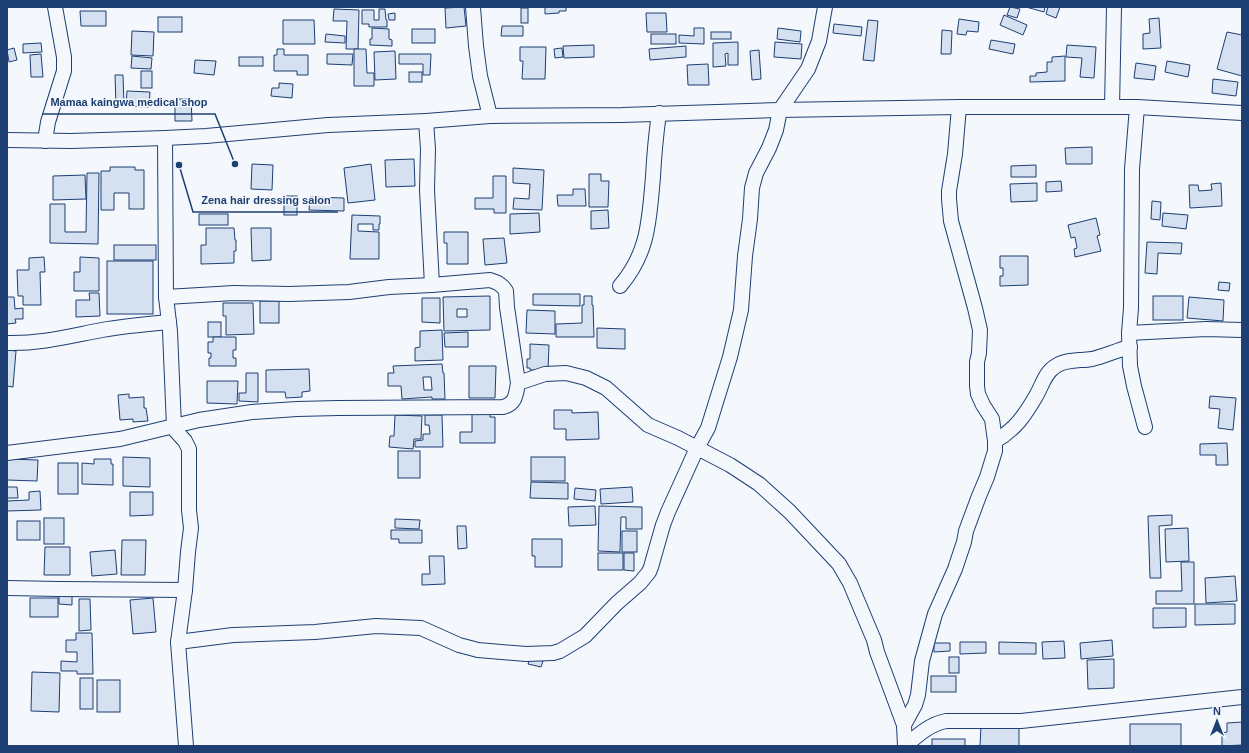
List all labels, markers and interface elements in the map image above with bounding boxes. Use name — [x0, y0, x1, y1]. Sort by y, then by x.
callout: Mamaa kaingwa medical shop — [42, 91, 215, 114]
text: Mamaa kaingwa medical shop — [50, 96, 208, 108]
callout: Zena hair dressing salon — [193, 189, 338, 212]
text: Zena hair dressing salon — [201, 194, 331, 206]
north arrow — [1197, 701, 1237, 741]
text: N — [1213, 705, 1221, 717]

